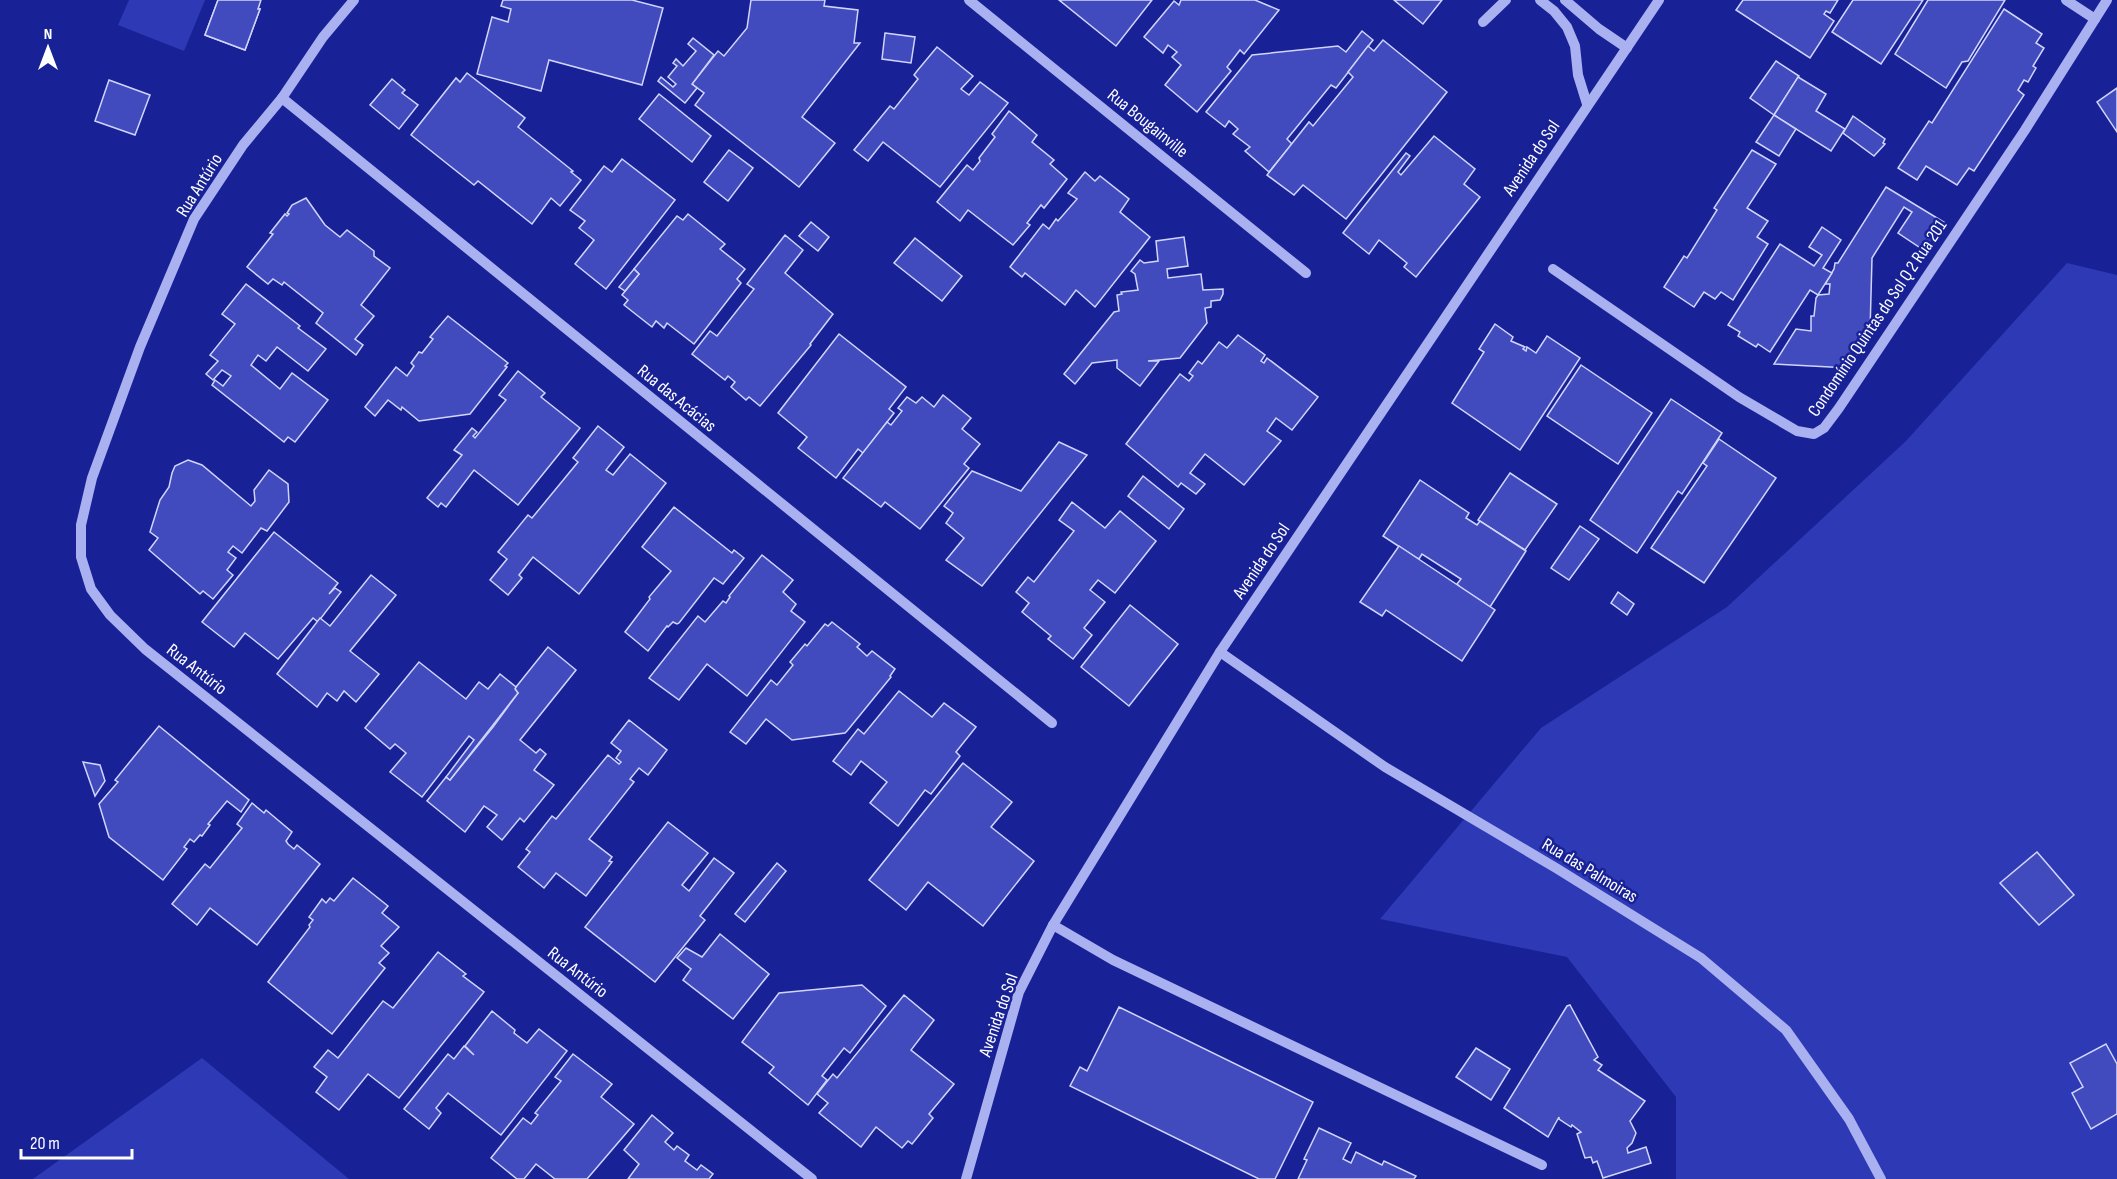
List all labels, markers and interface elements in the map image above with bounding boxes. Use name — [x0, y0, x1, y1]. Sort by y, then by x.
north arrow — [18, 18, 78, 78]
text: N — [44, 25, 52, 44]
street label: Rua Bougainville — [1103, 84, 1192, 162]
street label: Avenida do Sol — [1498, 117, 1564, 201]
street label: Rua Antúrio — [172, 150, 227, 221]
street label: Condomínio Quintas do Sol Q 2 Rua 201 — [1804, 215, 1952, 421]
street label: Rua das Acácias — [633, 360, 720, 437]
street label: Avenida do Sol — [1228, 520, 1294, 604]
street label: Rua Antúrio — [162, 639, 231, 699]
street label: Rua das Palmoiras — [1538, 834, 1641, 907]
street label: Rua Antúrio — [543, 942, 612, 1002]
street label: Avenida do Sol — [974, 971, 1022, 1060]
scale bar — [21, 1122, 132, 1160]
text: 20 m — [30, 1133, 60, 1154]

